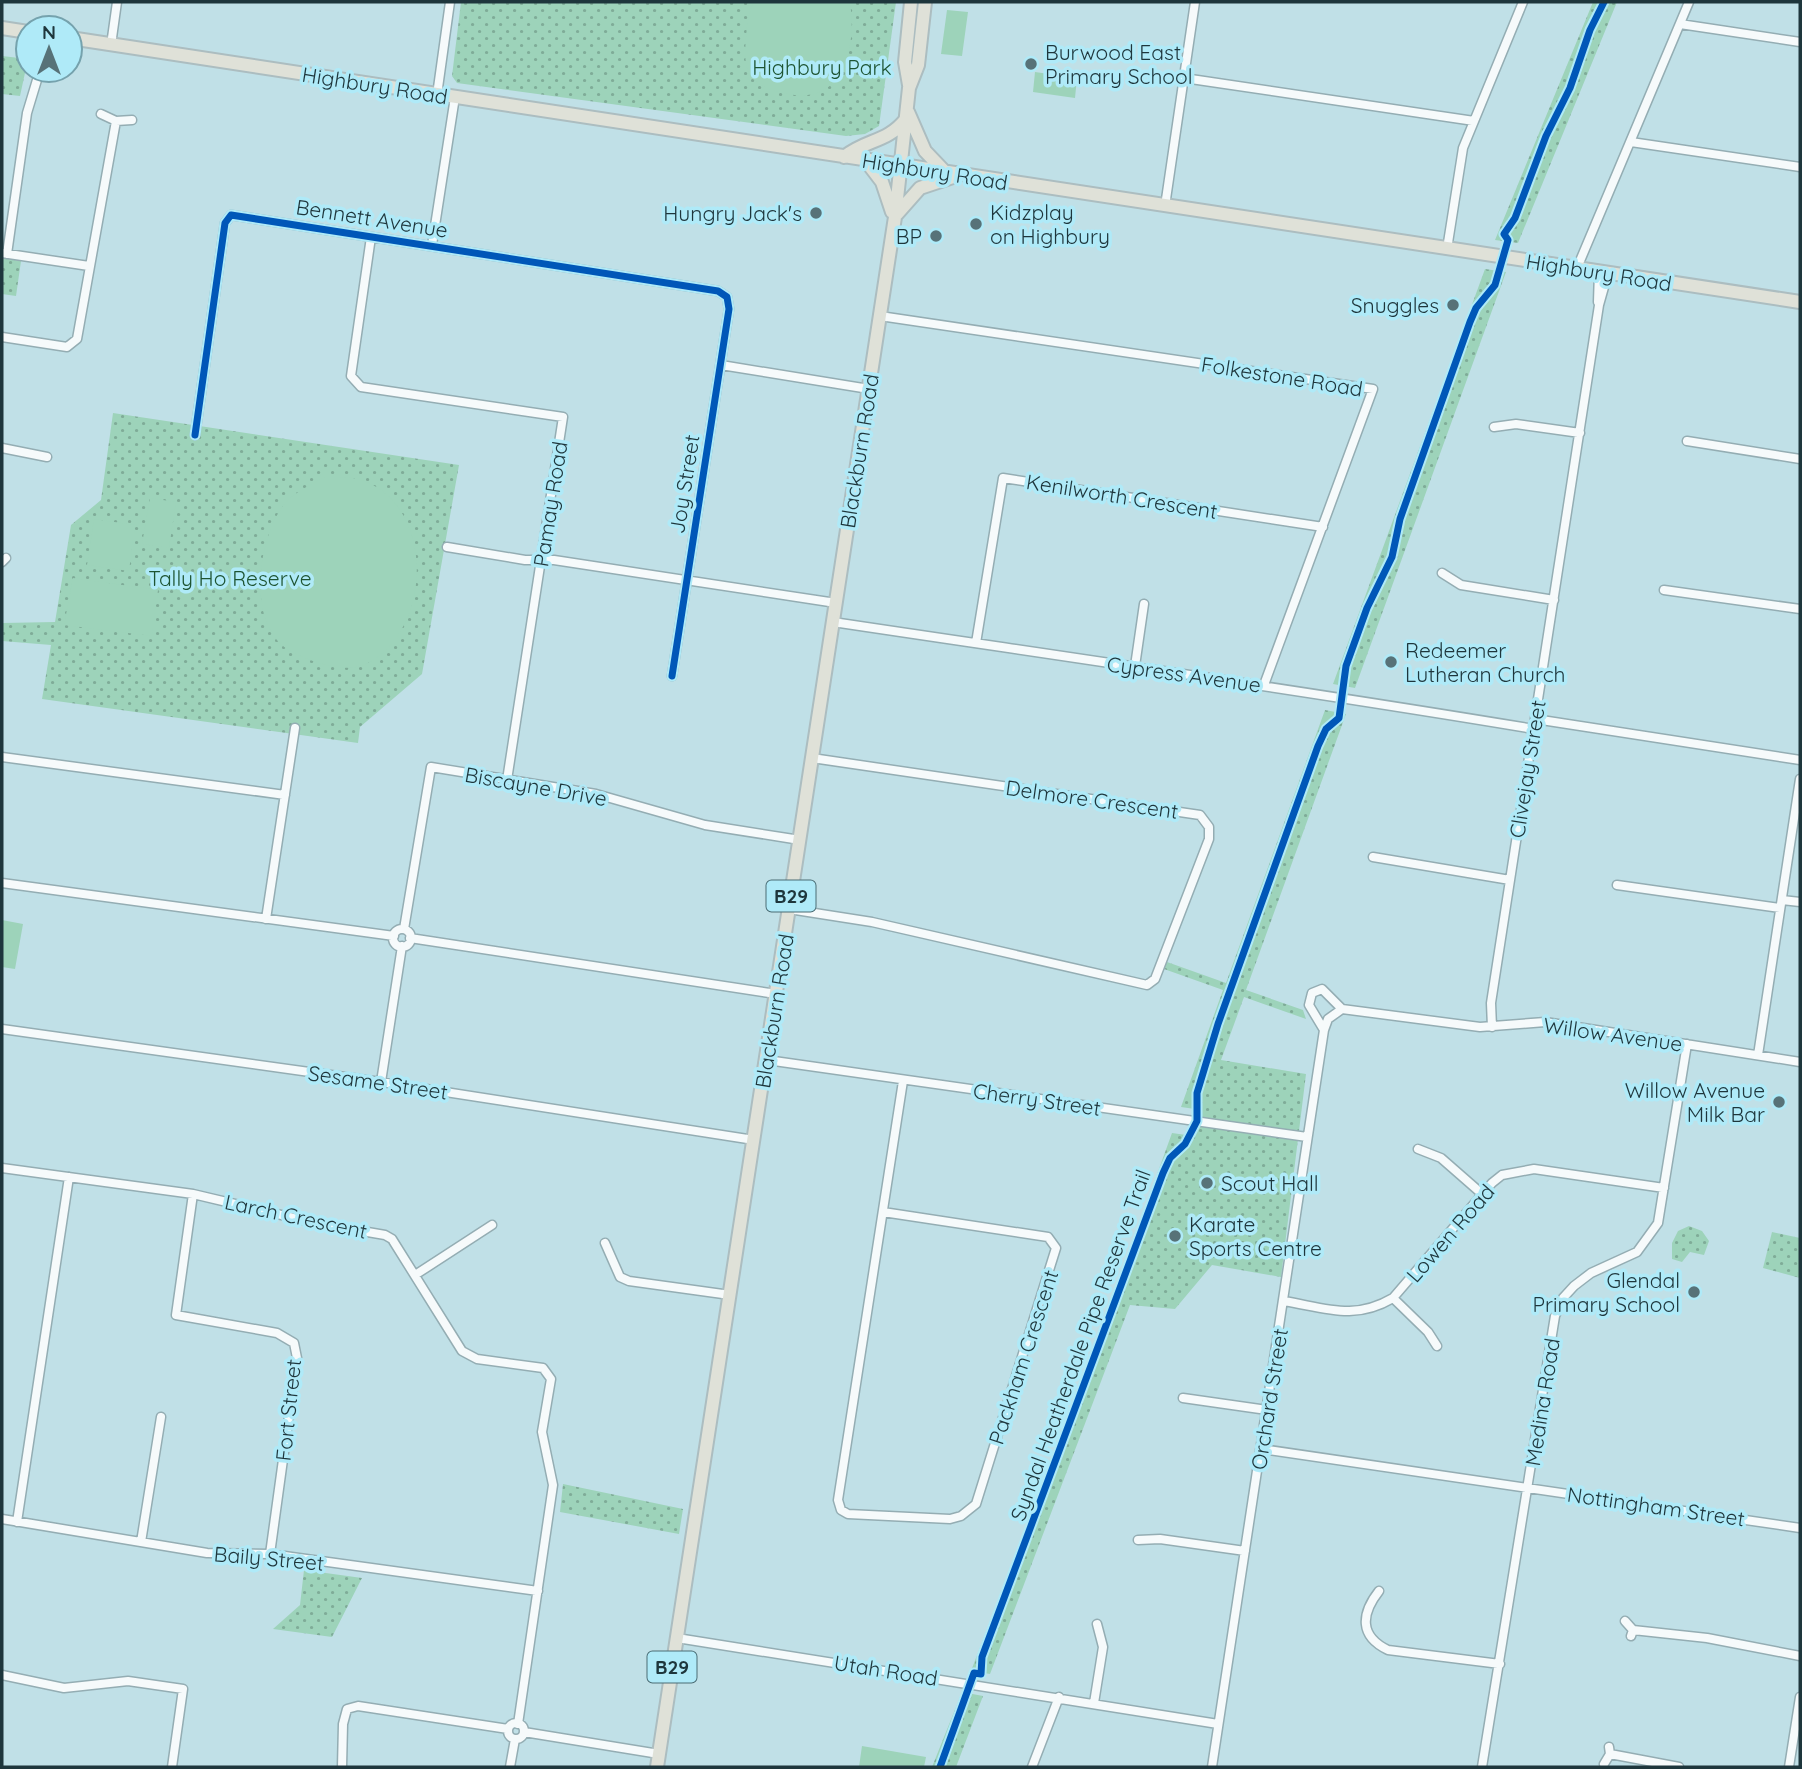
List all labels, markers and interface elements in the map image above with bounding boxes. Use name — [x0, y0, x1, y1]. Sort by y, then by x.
north arrow — [14, 14, 84, 84]
text: N — [42, 20, 56, 44]
place label: Burwood East Primary School — [1045, 39, 1193, 89]
park label: Highbury Park — [752, 54, 892, 80]
marker: Burwood East Primary School — [1023, 56, 1039, 72]
street label: Highbury Road — [300, 61, 450, 109]
street label: Highbury Road — [860, 147, 1010, 195]
street label: Bennett Avenue — [294, 193, 450, 243]
place label: Kidzplay on Highbury — [990, 199, 1110, 249]
place label: Hungry Jack's — [663, 200, 802, 226]
marker: Hungry Jack's — [808, 205, 824, 221]
marker: Kidzplay on Highbury — [968, 216, 984, 232]
place label: BP — [896, 223, 922, 249]
marker: BP — [928, 228, 944, 244]
street label: Highbury Road — [1524, 248, 1674, 296]
place label: Snuggles — [1351, 292, 1439, 318]
marker: Snuggles — [1445, 297, 1461, 313]
street label: Folkestone Road — [1199, 350, 1365, 402]
street label: Blackburn Road — [834, 372, 884, 530]
street label: Joy Street — [663, 433, 705, 535]
street label: Pamay Road — [527, 439, 573, 569]
street label: Kenilworth Crescent — [1025, 468, 1219, 524]
park label: Tally Ho Reserve — [148, 565, 312, 591]
place label: Redeemer Lutheran Church — [1405, 637, 1565, 687]
street label: Cypress Avenue — [1105, 650, 1263, 698]
marker: Redeemer Lutheran Church — [1383, 654, 1399, 670]
street label: Clivejay Street — [1503, 698, 1551, 840]
street label: Biscayne Drive — [463, 761, 609, 811]
street label: Delmore Crescent — [1004, 774, 1180, 824]
road number: B29 — [766, 880, 816, 912]
street label: Blackburn Road — [749, 932, 799, 1090]
street label: Willow Avenue — [1542, 1011, 1684, 1057]
street label: Sesame Street — [307, 1059, 449, 1105]
street label: Cherry Street — [971, 1077, 1103, 1121]
place label: Willow Avenue Milk Bar — [1625, 1077, 1765, 1127]
marker: Willow Avenue Milk Bar — [1771, 1094, 1787, 1110]
street label: Syndal Heatherdale Pipe Reserve Trail — [1004, 1166, 1156, 1524]
place label: Scout Hall — [1221, 1170, 1319, 1196]
marker: Scout Hall — [1199, 1175, 1215, 1191]
street label: Lowen Road — [1400, 1179, 1500, 1287]
street label: Larch Crescent — [222, 1188, 370, 1244]
place label: Karate Sports Centre — [1189, 1211, 1322, 1261]
marker: Karate Sports Centre — [1167, 1228, 1183, 1244]
street label: Packham Crescent — [983, 1267, 1063, 1447]
place label: Glendal Primary School — [1532, 1267, 1680, 1317]
marker: Glendal Primary School — [1686, 1284, 1702, 1300]
street label: Orchard Street — [1245, 1326, 1293, 1472]
street label: Medina Road — [1519, 1336, 1565, 1468]
street label: Fort Street — [270, 1358, 306, 1462]
street label: Nottingham Street — [1566, 1481, 1746, 1531]
street label: Baily Street — [213, 1540, 325, 1576]
street label: Utah Road — [832, 1649, 940, 1691]
road number: B29 — [648, 1652, 696, 1682]

